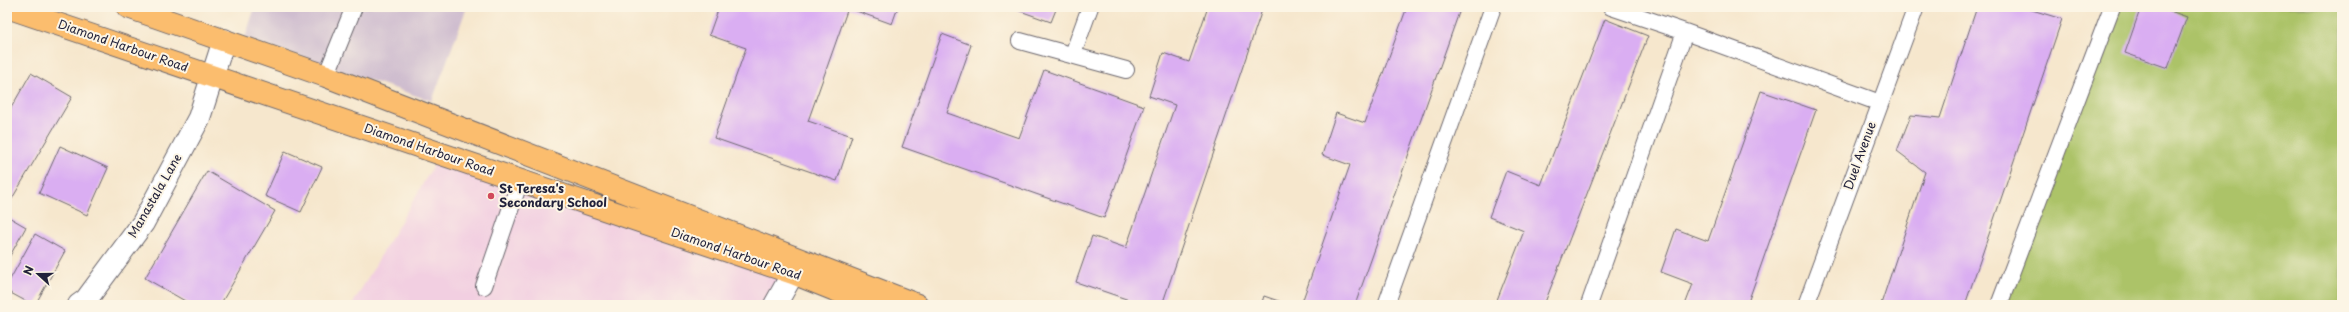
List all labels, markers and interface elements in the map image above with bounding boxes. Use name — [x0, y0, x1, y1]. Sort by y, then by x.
street label: Diamond Harbour Road — [56, 14, 191, 76]
street label: Diamond Harbour Road — [362, 118, 497, 180]
street label: Duel Avenue — [1838, 118, 1880, 192]
street label: Manastala Lane — [123, 150, 186, 241]
place label: St Teresa's Secondary School — [499, 179, 607, 211]
marker: St Teresa's Secondary School — [486, 191, 496, 201]
street label: Diamond Harbour Road — [669, 222, 804, 284]
north arrow — [18, 254, 58, 294]
text: N — [19, 263, 38, 277]

